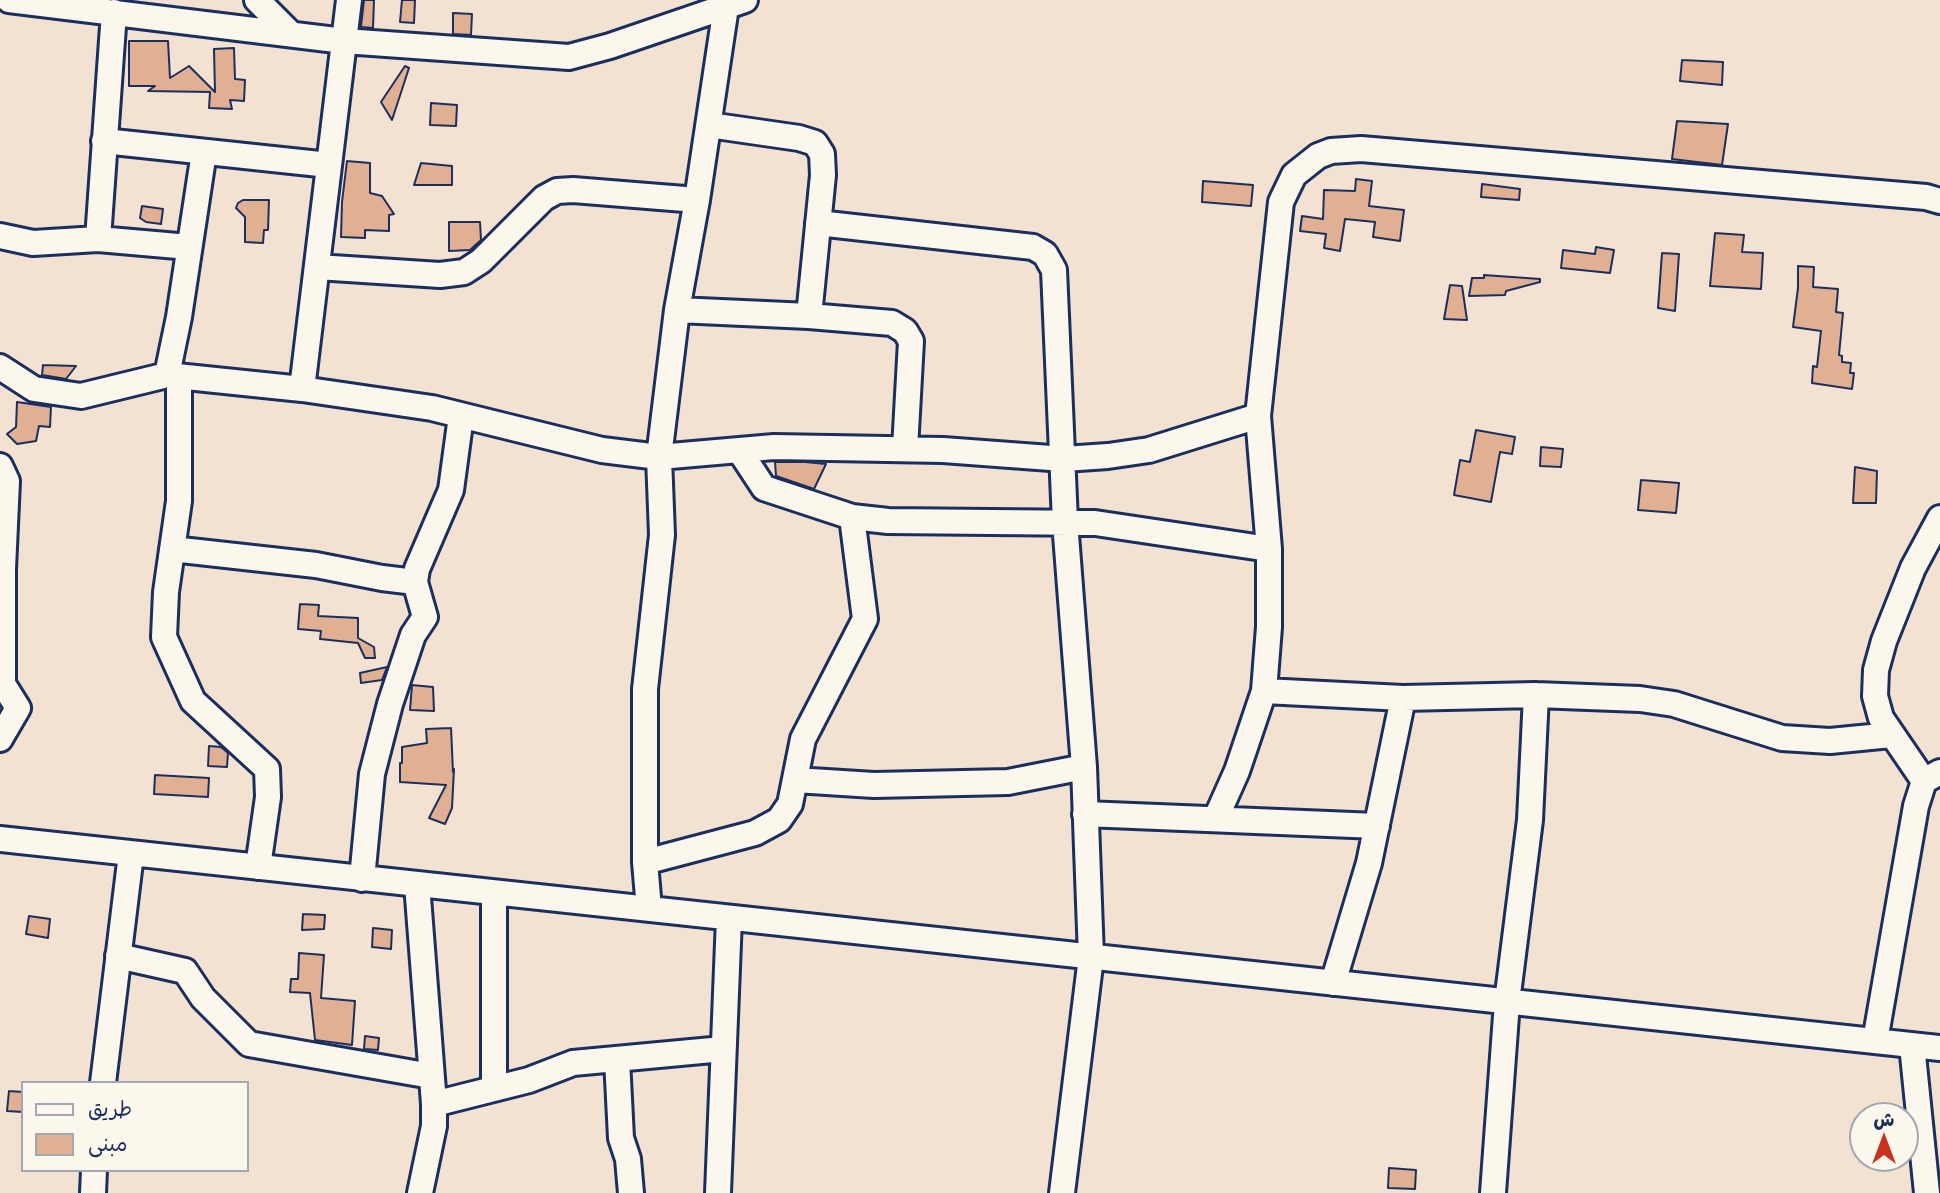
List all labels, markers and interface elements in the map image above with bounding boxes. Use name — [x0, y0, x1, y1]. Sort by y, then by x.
legend — [21, 1081, 248, 1172]
text: طريق — [88, 1091, 132, 1123]
north arrow — [1849, 1102, 1919, 1172]
text: ش — [1874, 1104, 1894, 1132]
text: مبنى — [88, 1126, 127, 1158]

